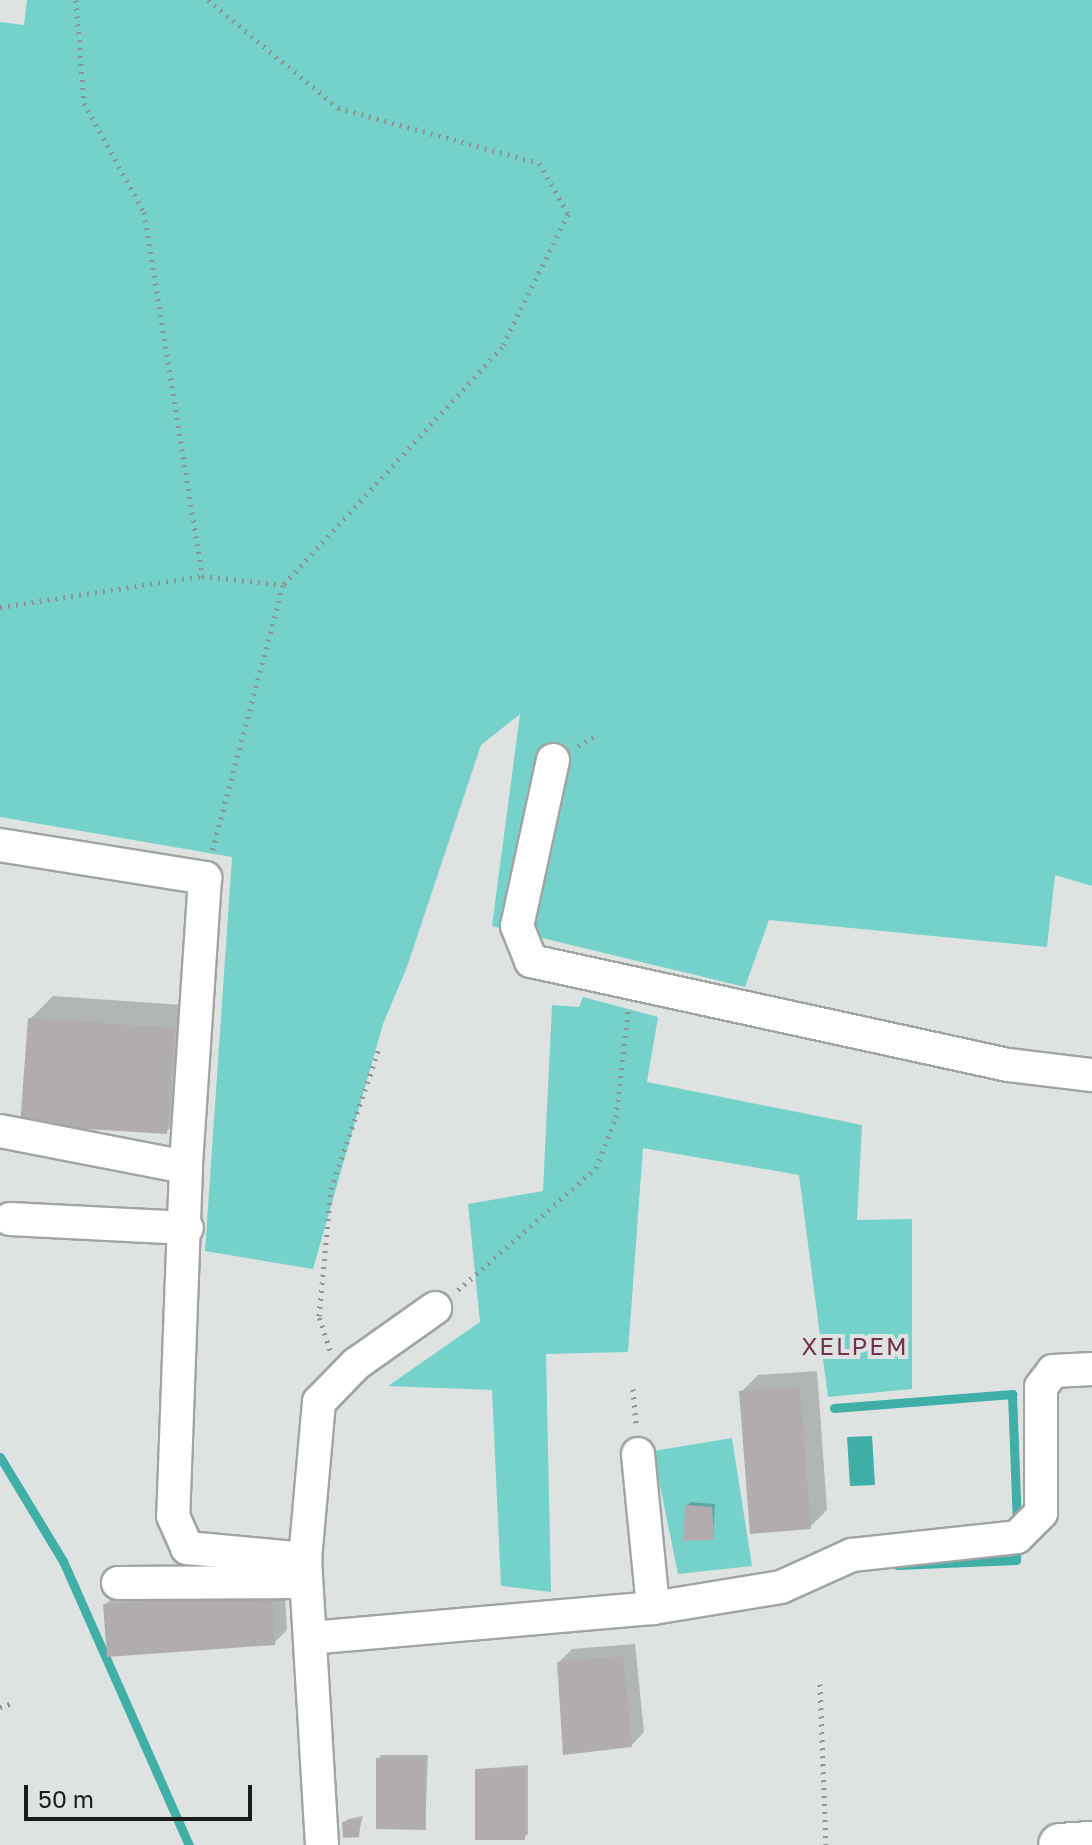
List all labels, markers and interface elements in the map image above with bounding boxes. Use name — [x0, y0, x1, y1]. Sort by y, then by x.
district label: XELPEM — [801, 1332, 909, 1360]
scale bar — [28, 1769, 256, 1819]
text: 50 m — [38, 1784, 94, 1813]

